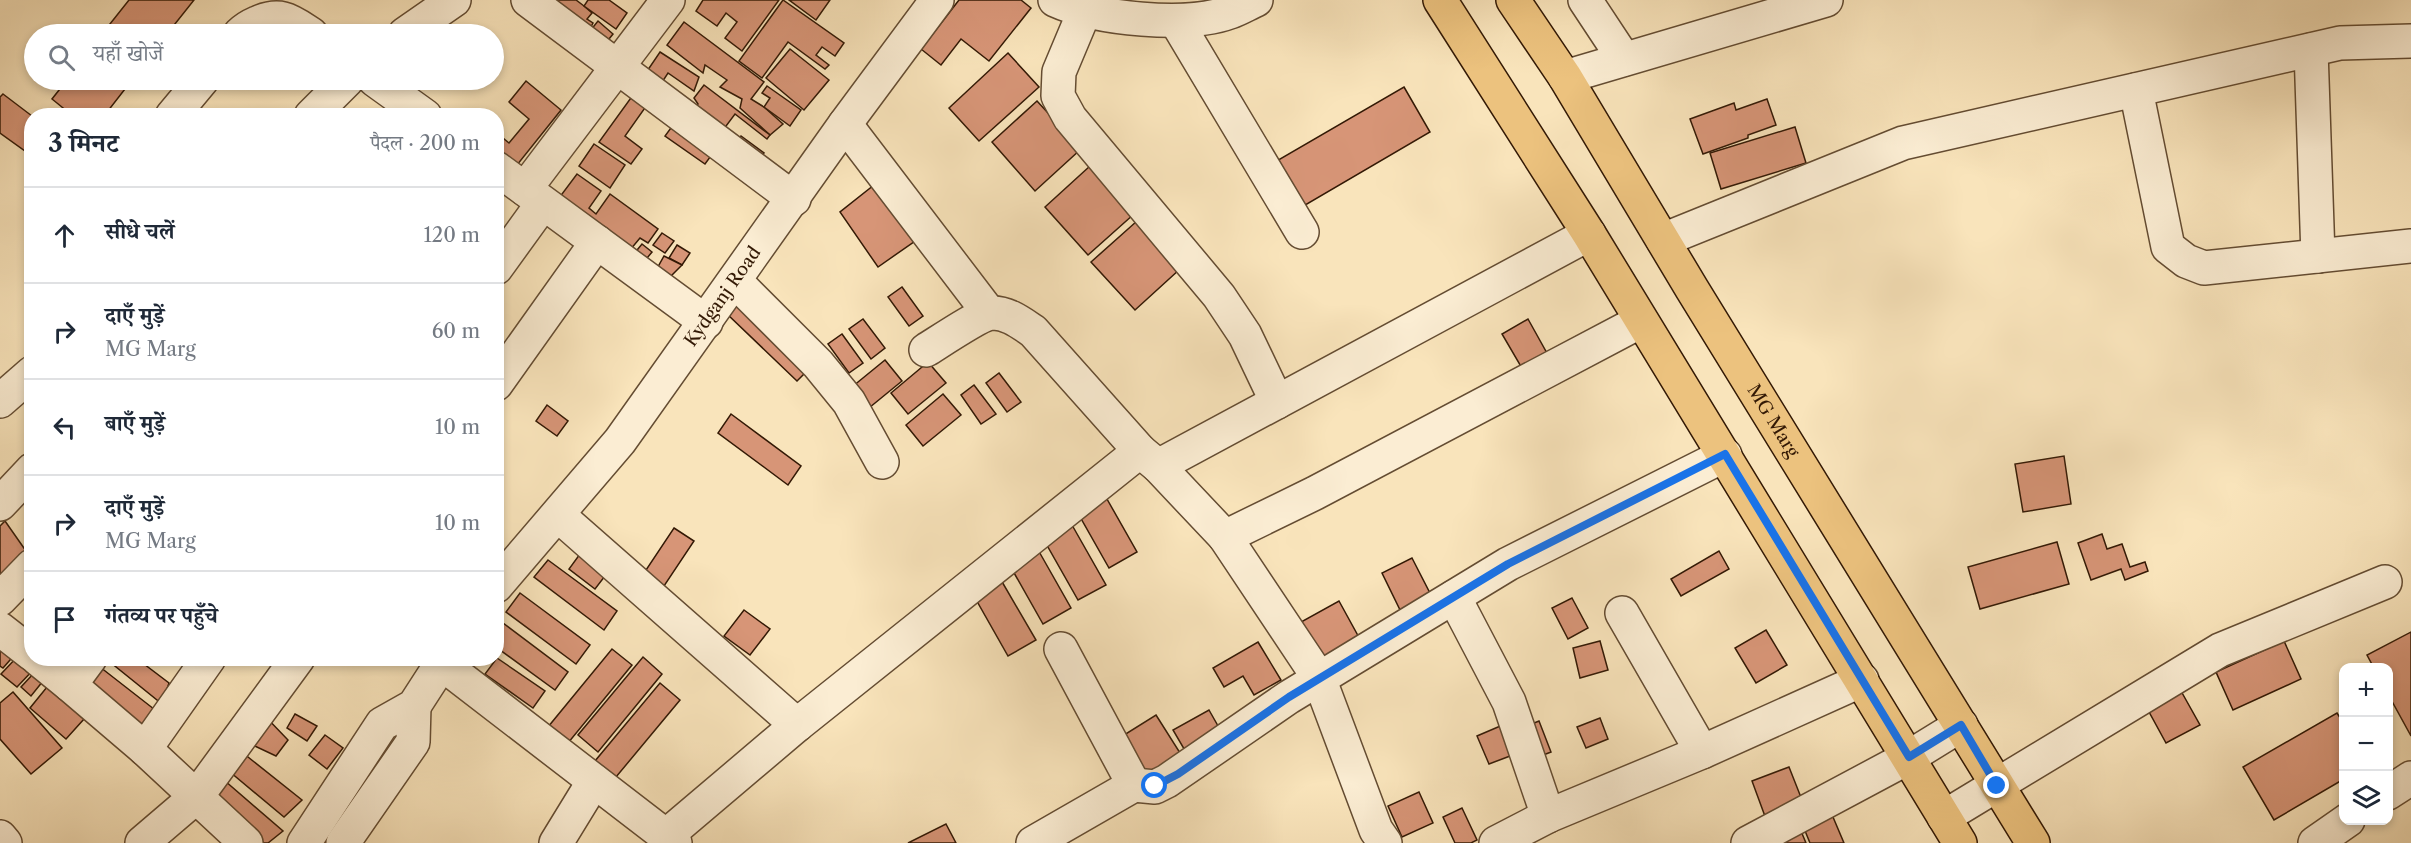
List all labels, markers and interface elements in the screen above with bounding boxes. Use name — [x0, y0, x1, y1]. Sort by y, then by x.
search box — [24, 24, 504, 90]
text: यहाँ खोजें — [93, 40, 163, 67]
icon: search — [45, 41, 78, 74]
text: 3 मिनट — [48, 127, 118, 159]
text: पैदल · 200 m — [370, 131, 480, 155]
text: सीधे चलें — [105, 218, 174, 245]
icon: ahead — [48, 219, 81, 252]
text: 120 m — [423, 223, 480, 247]
street label: Kydganj Road — [680, 242, 766, 351]
text: दाएँ मुड़ें — [105, 302, 164, 329]
icon: right — [48, 315, 81, 348]
text: 60 m — [432, 319, 480, 343]
text: MG Marg — [105, 337, 196, 361]
street label: MG Marg — [1742, 380, 1804, 462]
text: बाएँ मुड़ें — [105, 410, 165, 437]
icon: left — [48, 411, 81, 444]
text: 10 m — [435, 415, 480, 439]
text: दाएँ मुड़ें — [105, 494, 164, 521]
icon: right — [48, 507, 81, 540]
text: 10 m — [435, 511, 480, 535]
text: MG Marg — [105, 529, 196, 553]
text: गंतव्य पर पहुँचे — [105, 602, 218, 629]
icon: arrive — [48, 603, 81, 636]
map controls — [2339, 663, 2393, 825]
button: + — [2339, 663, 2393, 717]
button: − — [2339, 717, 2393, 771]
button: layers — [2339, 771, 2393, 825]
route start — [1141, 772, 1167, 798]
route end — [1983, 772, 2009, 798]

